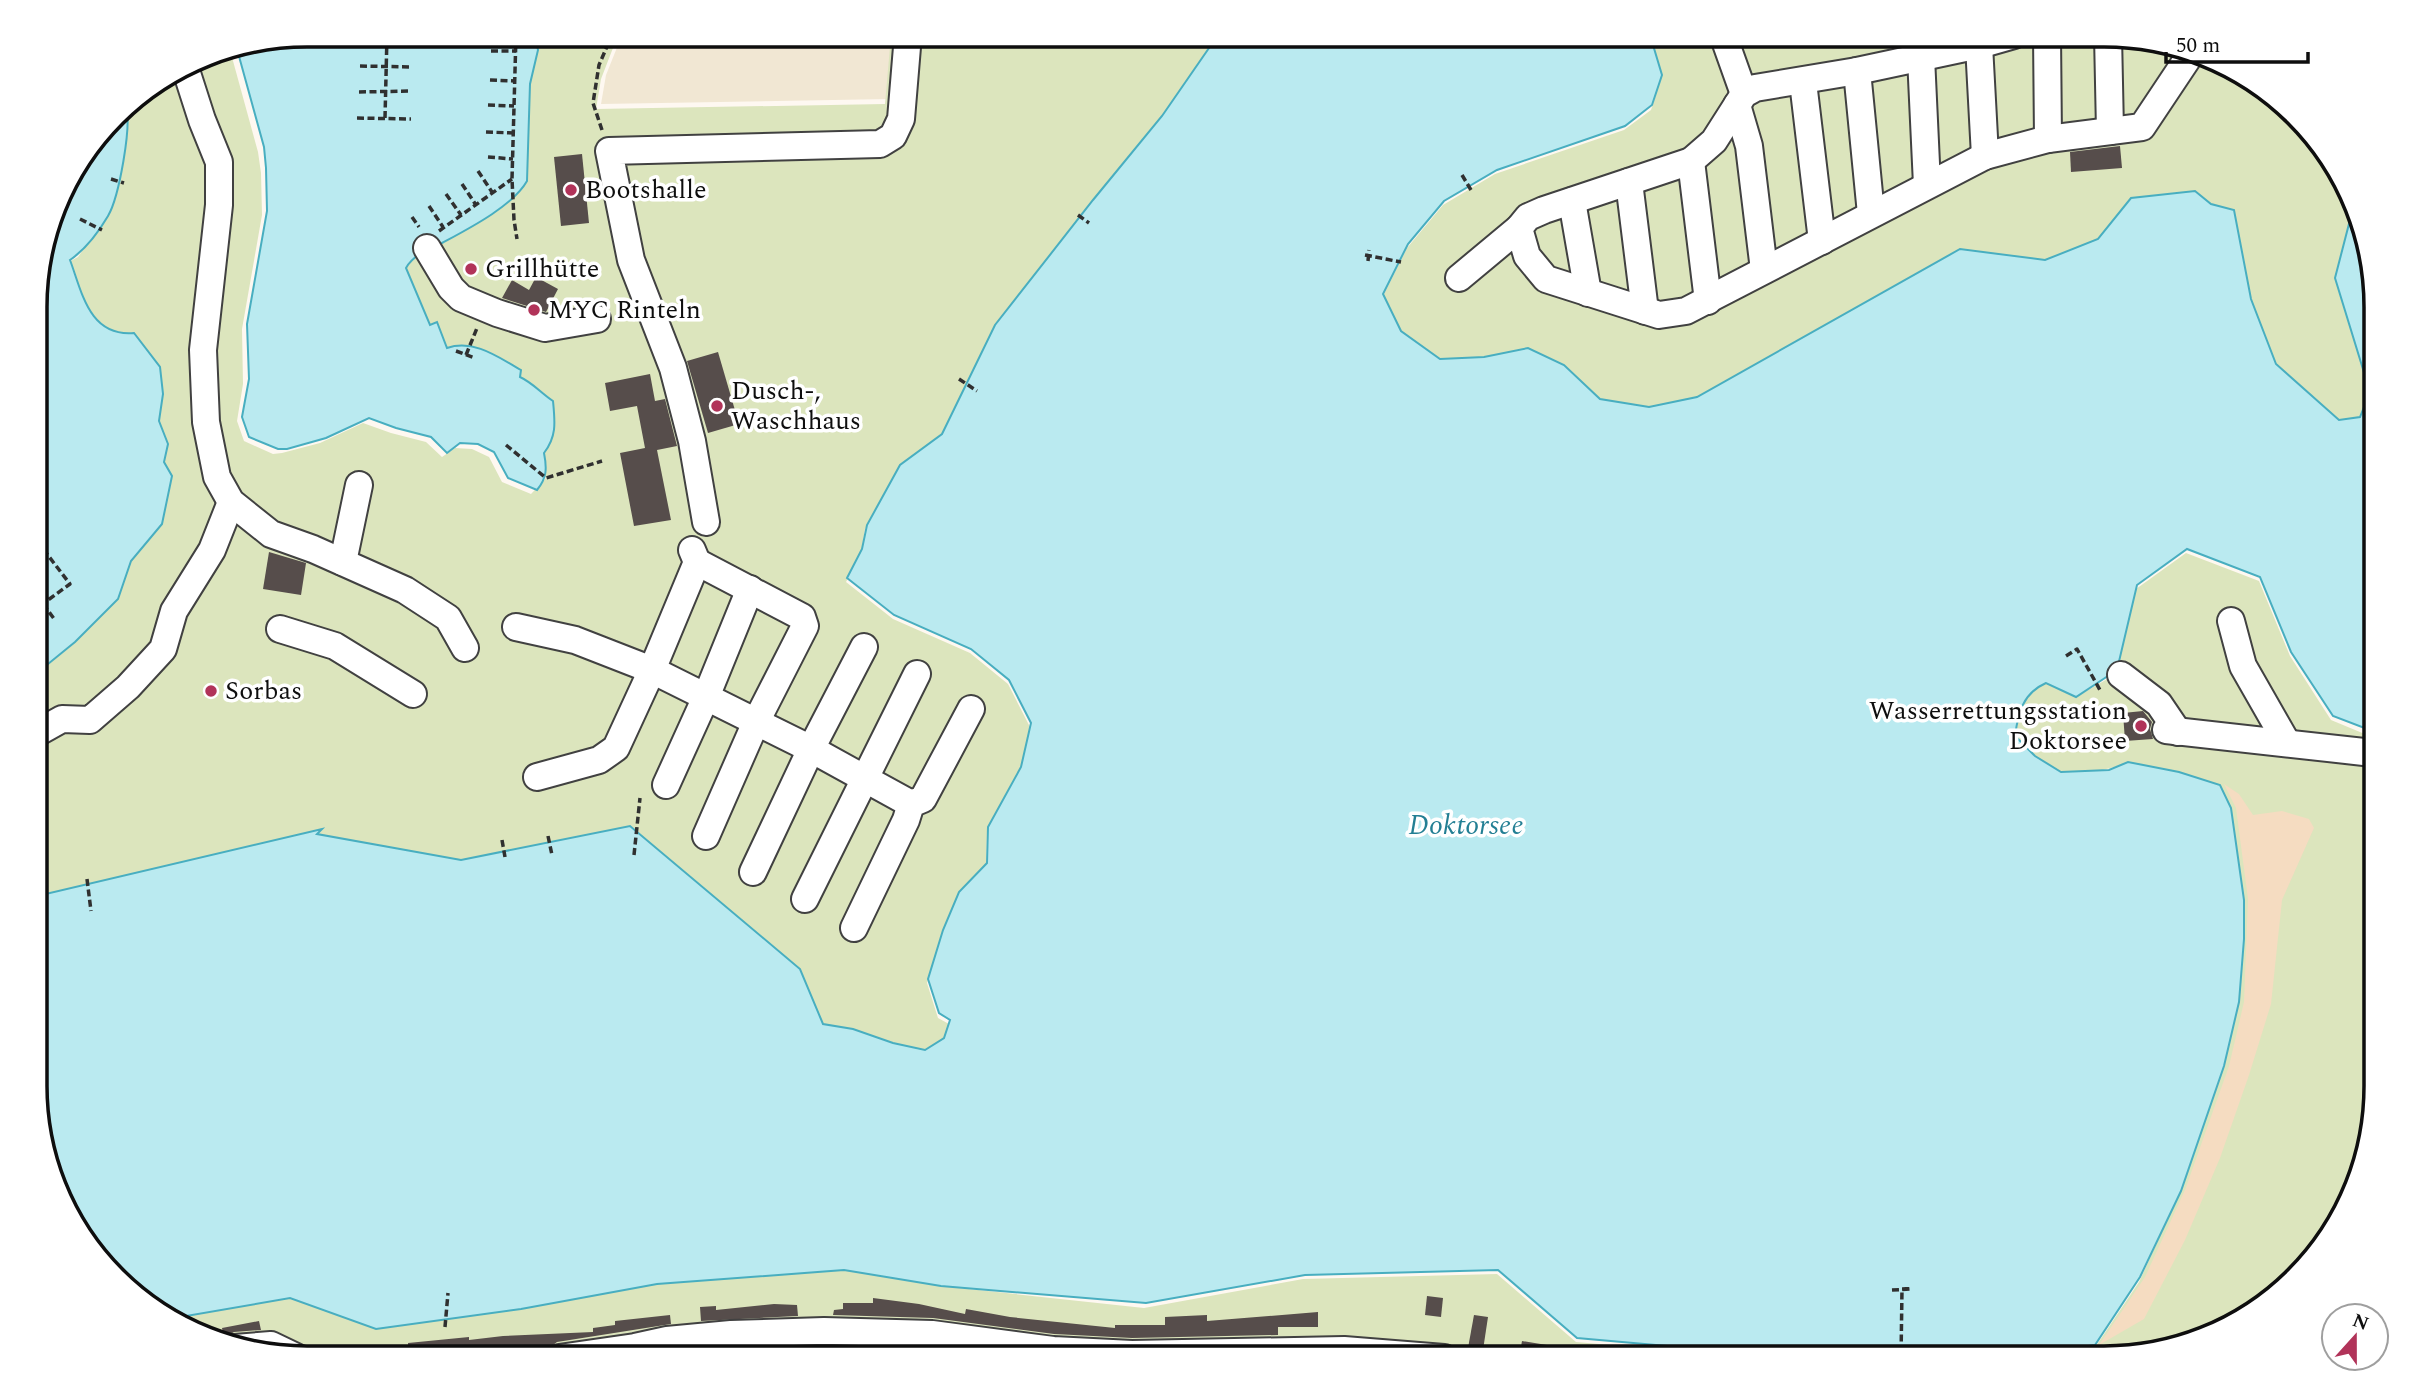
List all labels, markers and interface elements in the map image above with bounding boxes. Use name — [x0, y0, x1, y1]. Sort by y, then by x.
scale bar — [2166, 21, 2308, 65]
text: 50 m — [2176, 30, 2220, 62]
place label: Bootshalle — [585, 170, 706, 210]
marker: Bootshalle — [563, 182, 579, 198]
place label: Grillhütte — [485, 249, 599, 289]
marker: Grillhütte — [463, 261, 479, 277]
place label: MYC Rinteln — [548, 290, 701, 330]
marker: MYC Rinteln — [526, 302, 542, 318]
place label: Dusch-, Waschhaus — [731, 371, 861, 441]
marker: Dusch-, Waschhaus — [709, 398, 725, 414]
place label: Sorbas — [225, 671, 302, 711]
marker: Sorbas — [203, 683, 219, 699]
place label: Wasserrettungsstation Doktorsee — [1869, 691, 2127, 761]
marker: Wasserrettungsstation Doktorsee — [2133, 718, 2149, 734]
water label: Doktorsee — [1408, 804, 1524, 847]
north arrow — [2320, 1302, 2390, 1372]
text: N — [2348, 1306, 2373, 1339]

